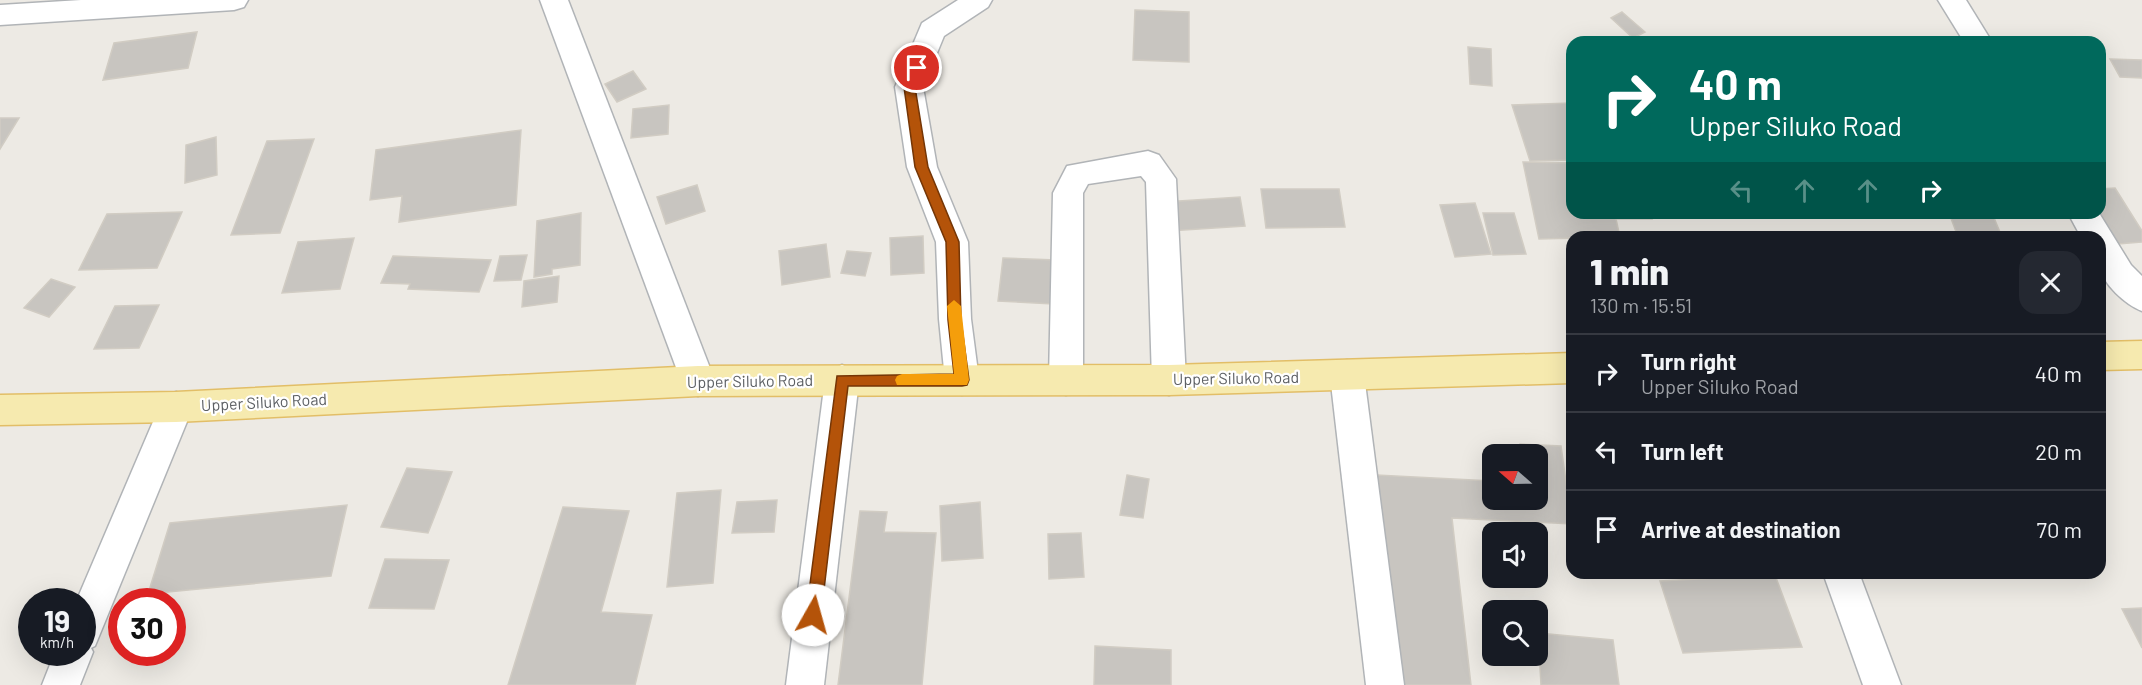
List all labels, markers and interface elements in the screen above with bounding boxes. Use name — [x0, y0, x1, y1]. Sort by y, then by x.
pin — [891, 42, 942, 93]
icon: arrive — [900, 51, 933, 84]
text: 40 m — [1689, 58, 1782, 108]
icon: right — [1590, 60, 1668, 138]
text: Upper Siluko Road — [1689, 109, 1902, 141]
icon: left — [1725, 174, 1758, 207]
icon: ahead — [1788, 174, 1821, 207]
icon: ahead — [1851, 174, 1884, 207]
icon: right — [1914, 174, 1947, 207]
text: 1 min — [1590, 249, 1669, 292]
button: close — [2019, 251, 2082, 314]
text: 130 m · 15:51 — [1590, 293, 1692, 317]
text: Turn right — [1641, 348, 1736, 374]
icon: right — [1590, 357, 1623, 390]
text: 40 m — [2035, 360, 2082, 386]
street label: Upper Siluko Road — [1173, 367, 1299, 388]
street label: Upper Siluko Road — [687, 370, 813, 391]
text: Upper Siluko Road — [1641, 374, 1799, 398]
street label: Upper Siluko Road — [200, 389, 327, 414]
icon: left — [1590, 435, 1623, 468]
text: Turn left — [1641, 438, 1724, 464]
text: 20 m — [2035, 438, 2082, 464]
north arrow — [1482, 444, 1548, 510]
map controls — [1482, 444, 1548, 666]
icon: arrive — [1590, 513, 1623, 546]
text: Arrive at destination — [1641, 516, 1840, 542]
text: 70 m — [2037, 516, 2082, 542]
button: sound — [1482, 522, 1548, 588]
position arrow — [781, 583, 845, 647]
speed limit sign: 30 — [108, 588, 186, 666]
button: search — [1482, 600, 1548, 666]
text: 19 — [44, 602, 70, 638]
text: km/h — [40, 633, 74, 651]

